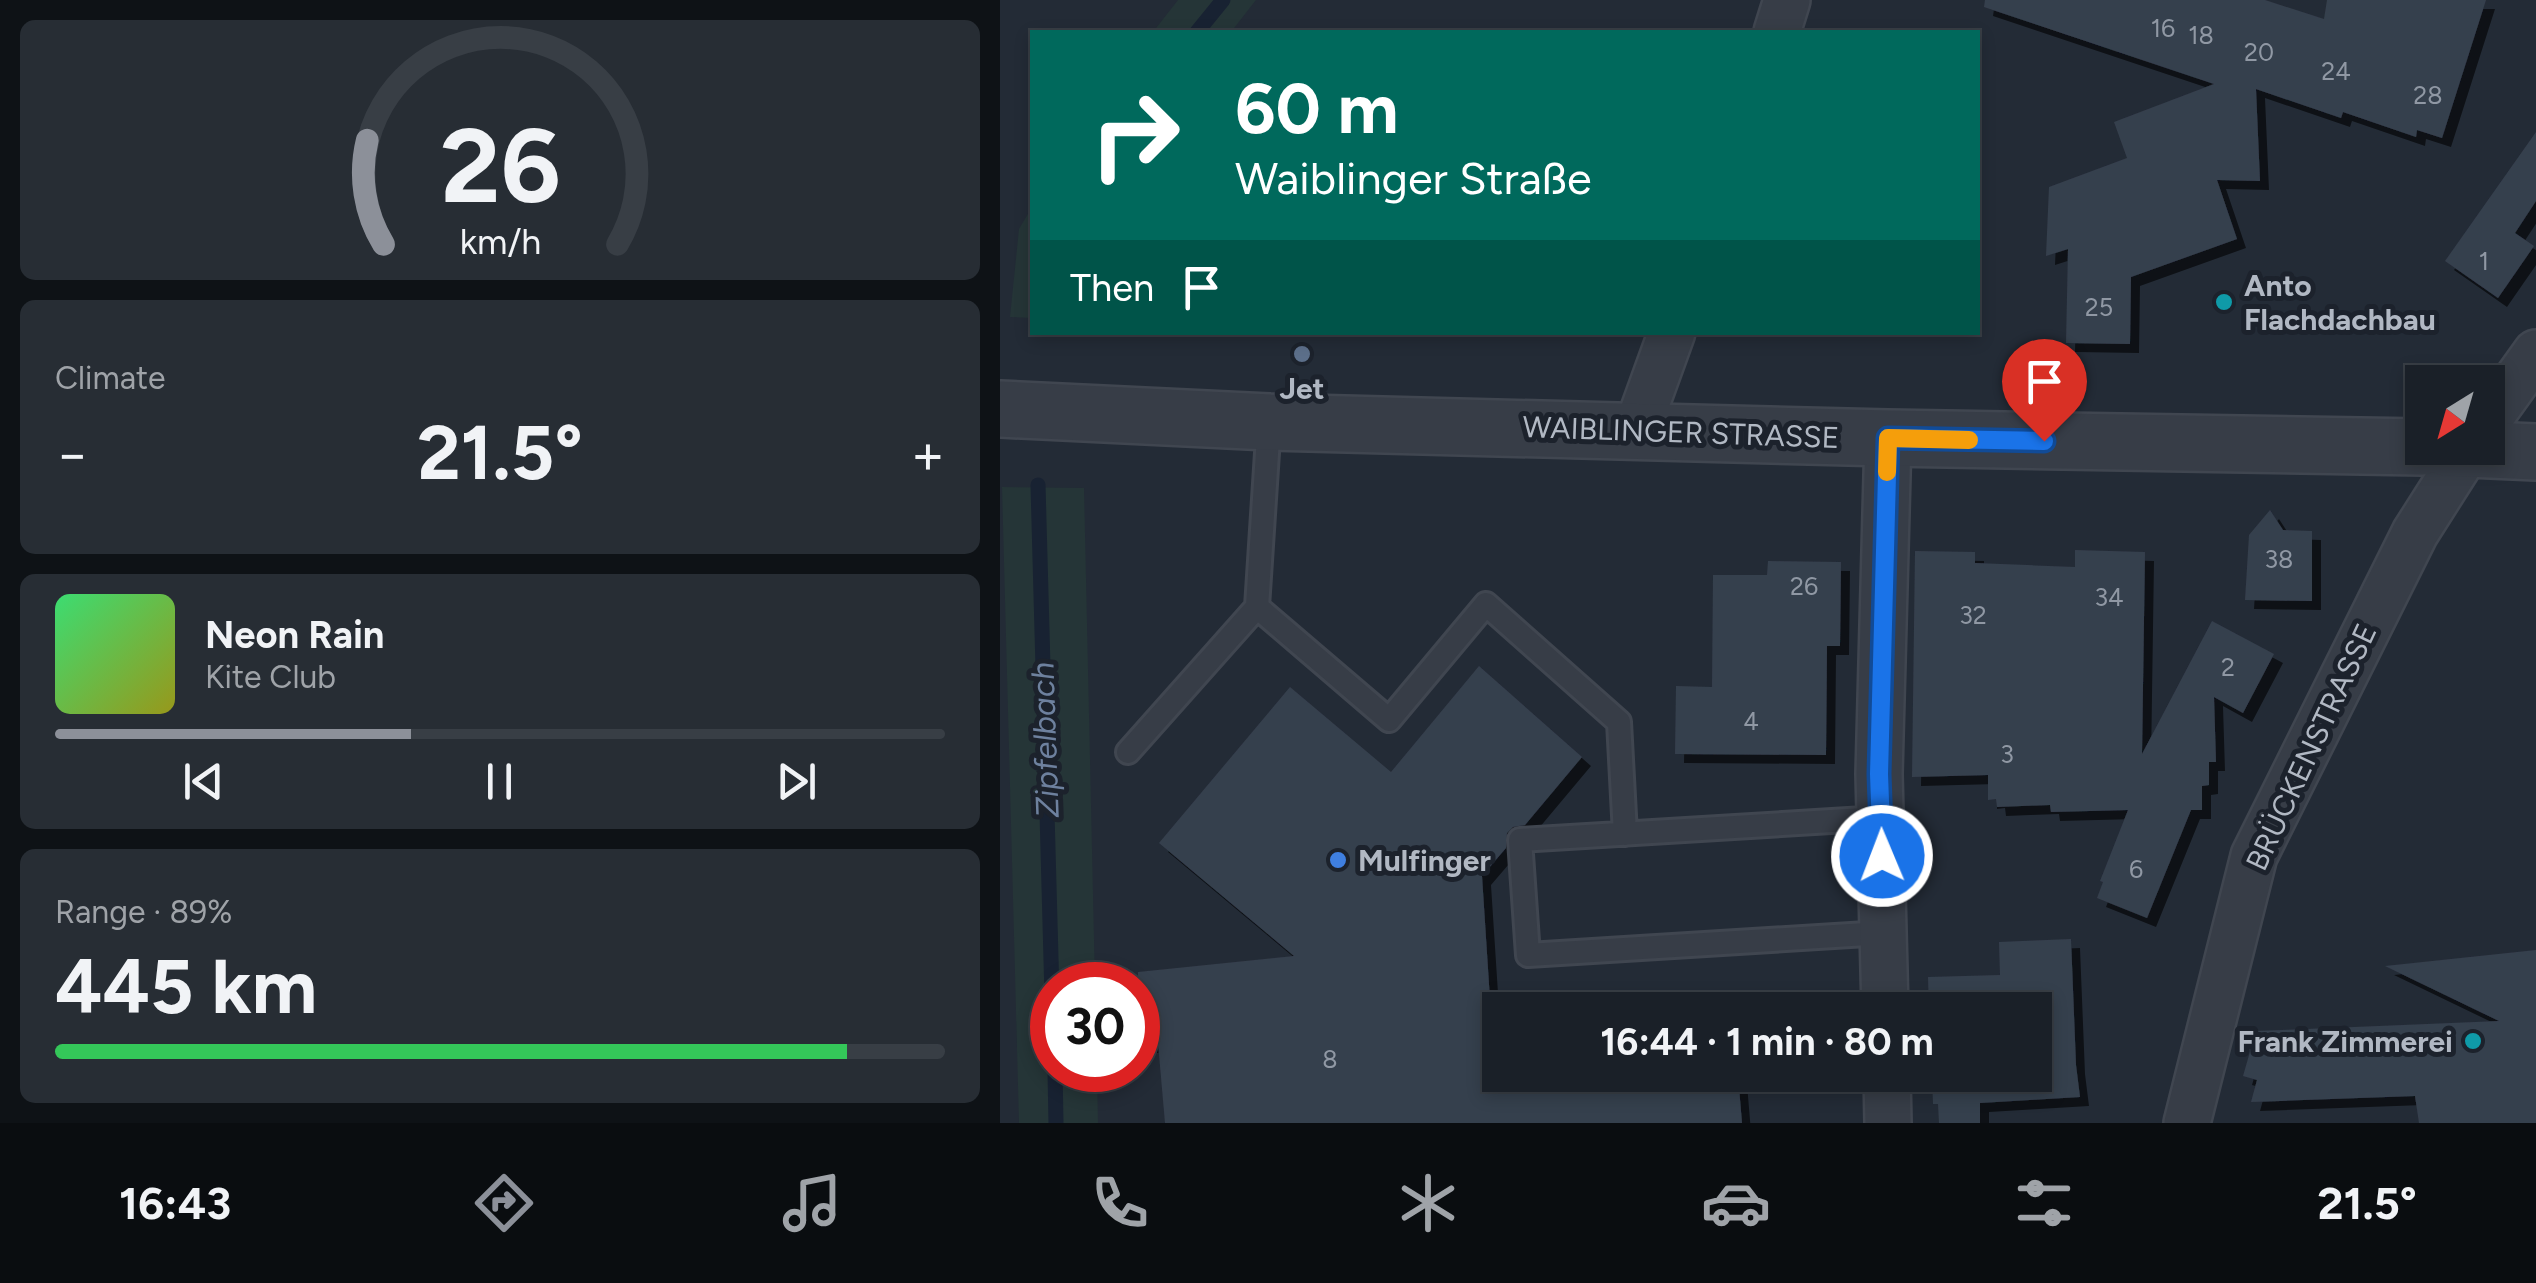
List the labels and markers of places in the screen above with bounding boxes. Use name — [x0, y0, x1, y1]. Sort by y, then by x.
place label: Anto Flachdachbau — [2244, 267, 2436, 338]
marker: Anto Flachdachbau — [2213, 291, 2235, 313]
pin — [2002, 339, 2087, 442]
marker: Jet — [1291, 343, 1313, 365]
place label: Jet — [1279, 370, 1325, 407]
place label: Mulfinger — [1358, 842, 1491, 879]
marker: Mulfinger — [1327, 849, 1349, 871]
place label: Frank Zimmerei — [2237, 1023, 2453, 1060]
marker: Frank Zimmerei — [2462, 1030, 2484, 1052]

